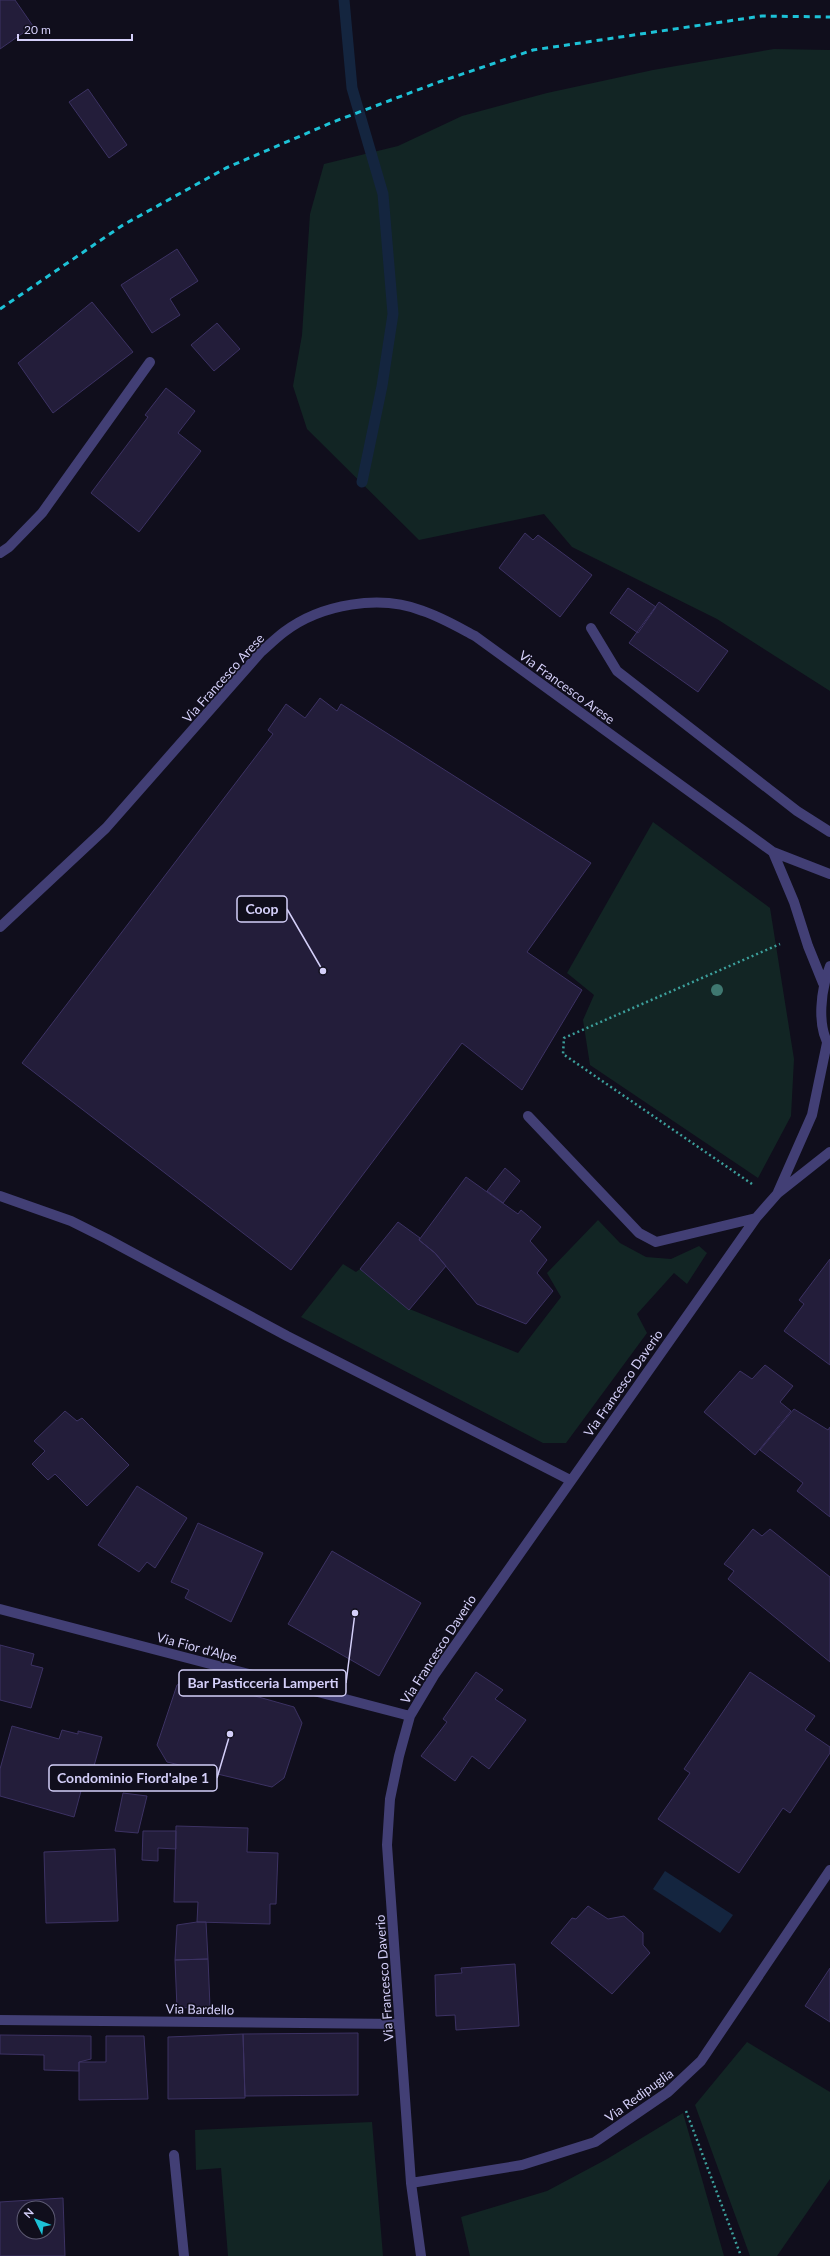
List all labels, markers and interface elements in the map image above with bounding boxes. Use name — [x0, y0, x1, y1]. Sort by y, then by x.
scale bar — [18, 16, 132, 42]
text: 20 m — [24, 22, 51, 37]
street label: Via Francesco Arese — [179, 630, 267, 726]
street label: Via Francesco Arese — [516, 647, 618, 727]
callout: Coop — [237, 896, 287, 922]
text: Coop — [245, 900, 279, 917]
street label: Via Francesco Daverio — [580, 1326, 666, 1440]
street label: Via Francesco Daverio — [397, 1591, 479, 1707]
street label: Via Fior d'Alpe — [155, 1629, 239, 1665]
callout: Bar Pasticceria Lamperti — [179, 1670, 346, 1696]
text: Bar Pasticceria Lamperti — [187, 1674, 339, 1691]
callout: Condominio Fiord'alpe 1 — [49, 1765, 217, 1791]
text: Condominio Fiord'alpe 1 — [57, 1769, 209, 1786]
street label: Via Francesco Daverio — [372, 1914, 396, 2042]
street label: Via Bardello — [166, 2000, 234, 2018]
street label: Via Redipuglia — [602, 2065, 676, 2125]
north arrow — [16, 2200, 56, 2240]
text: N — [21, 2205, 36, 2220]

